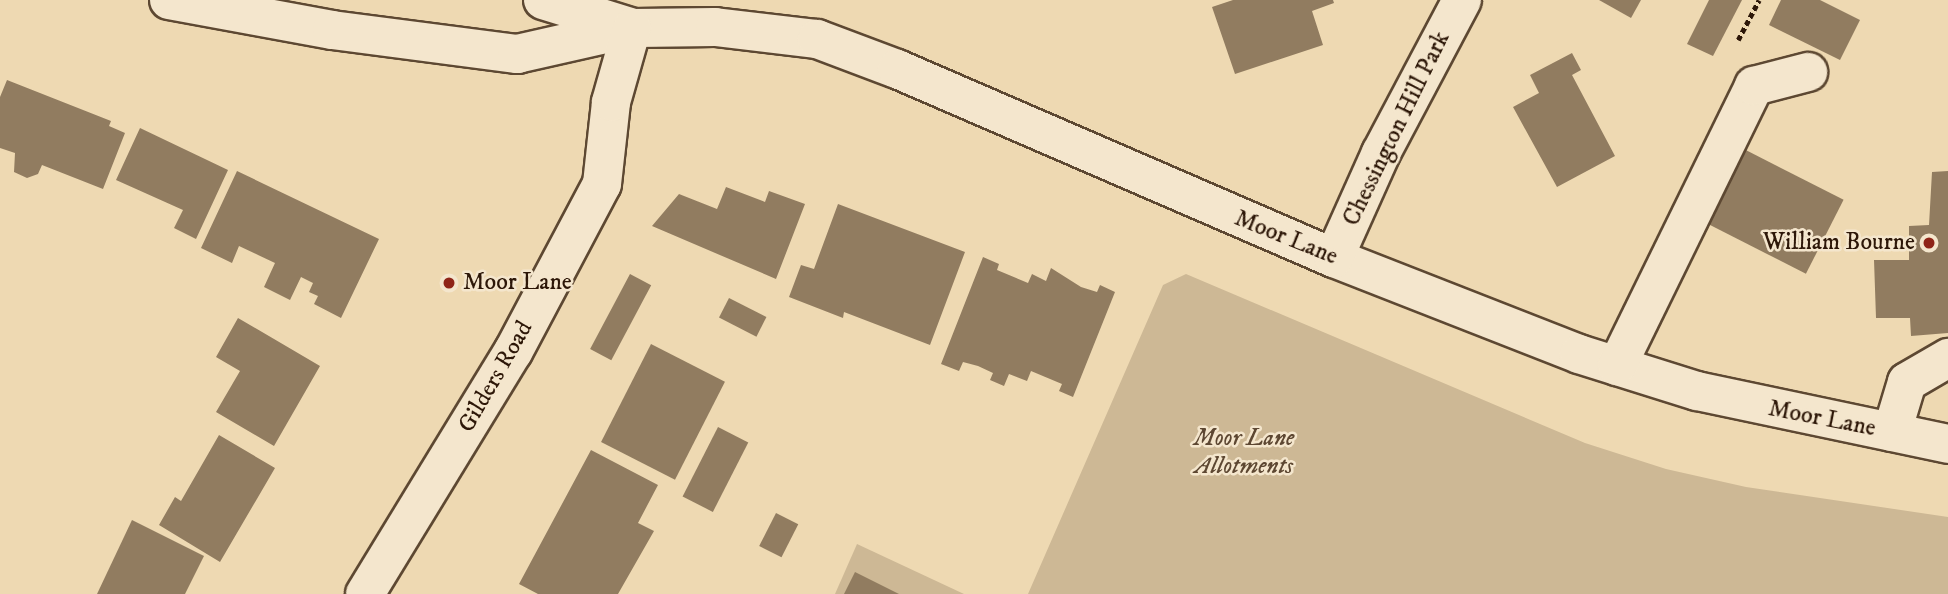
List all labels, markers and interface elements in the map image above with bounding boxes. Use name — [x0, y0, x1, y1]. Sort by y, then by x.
street label: Chessington Hill Park — [1337, 27, 1457, 231]
street label: Moor Lane — [1230, 204, 1342, 272]
place label: William Bourne — [1763, 229, 1915, 257]
marker: William Bourne — [1921, 235, 1937, 251]
place label: Moor Lane — [463, 269, 572, 297]
marker: Moor Lane — [441, 275, 457, 291]
street label: Gilders Road — [453, 316, 539, 438]
street label: Moor Lane — [1766, 394, 1878, 444]
park label: Moor Lane Allotments — [1194, 425, 1294, 481]

